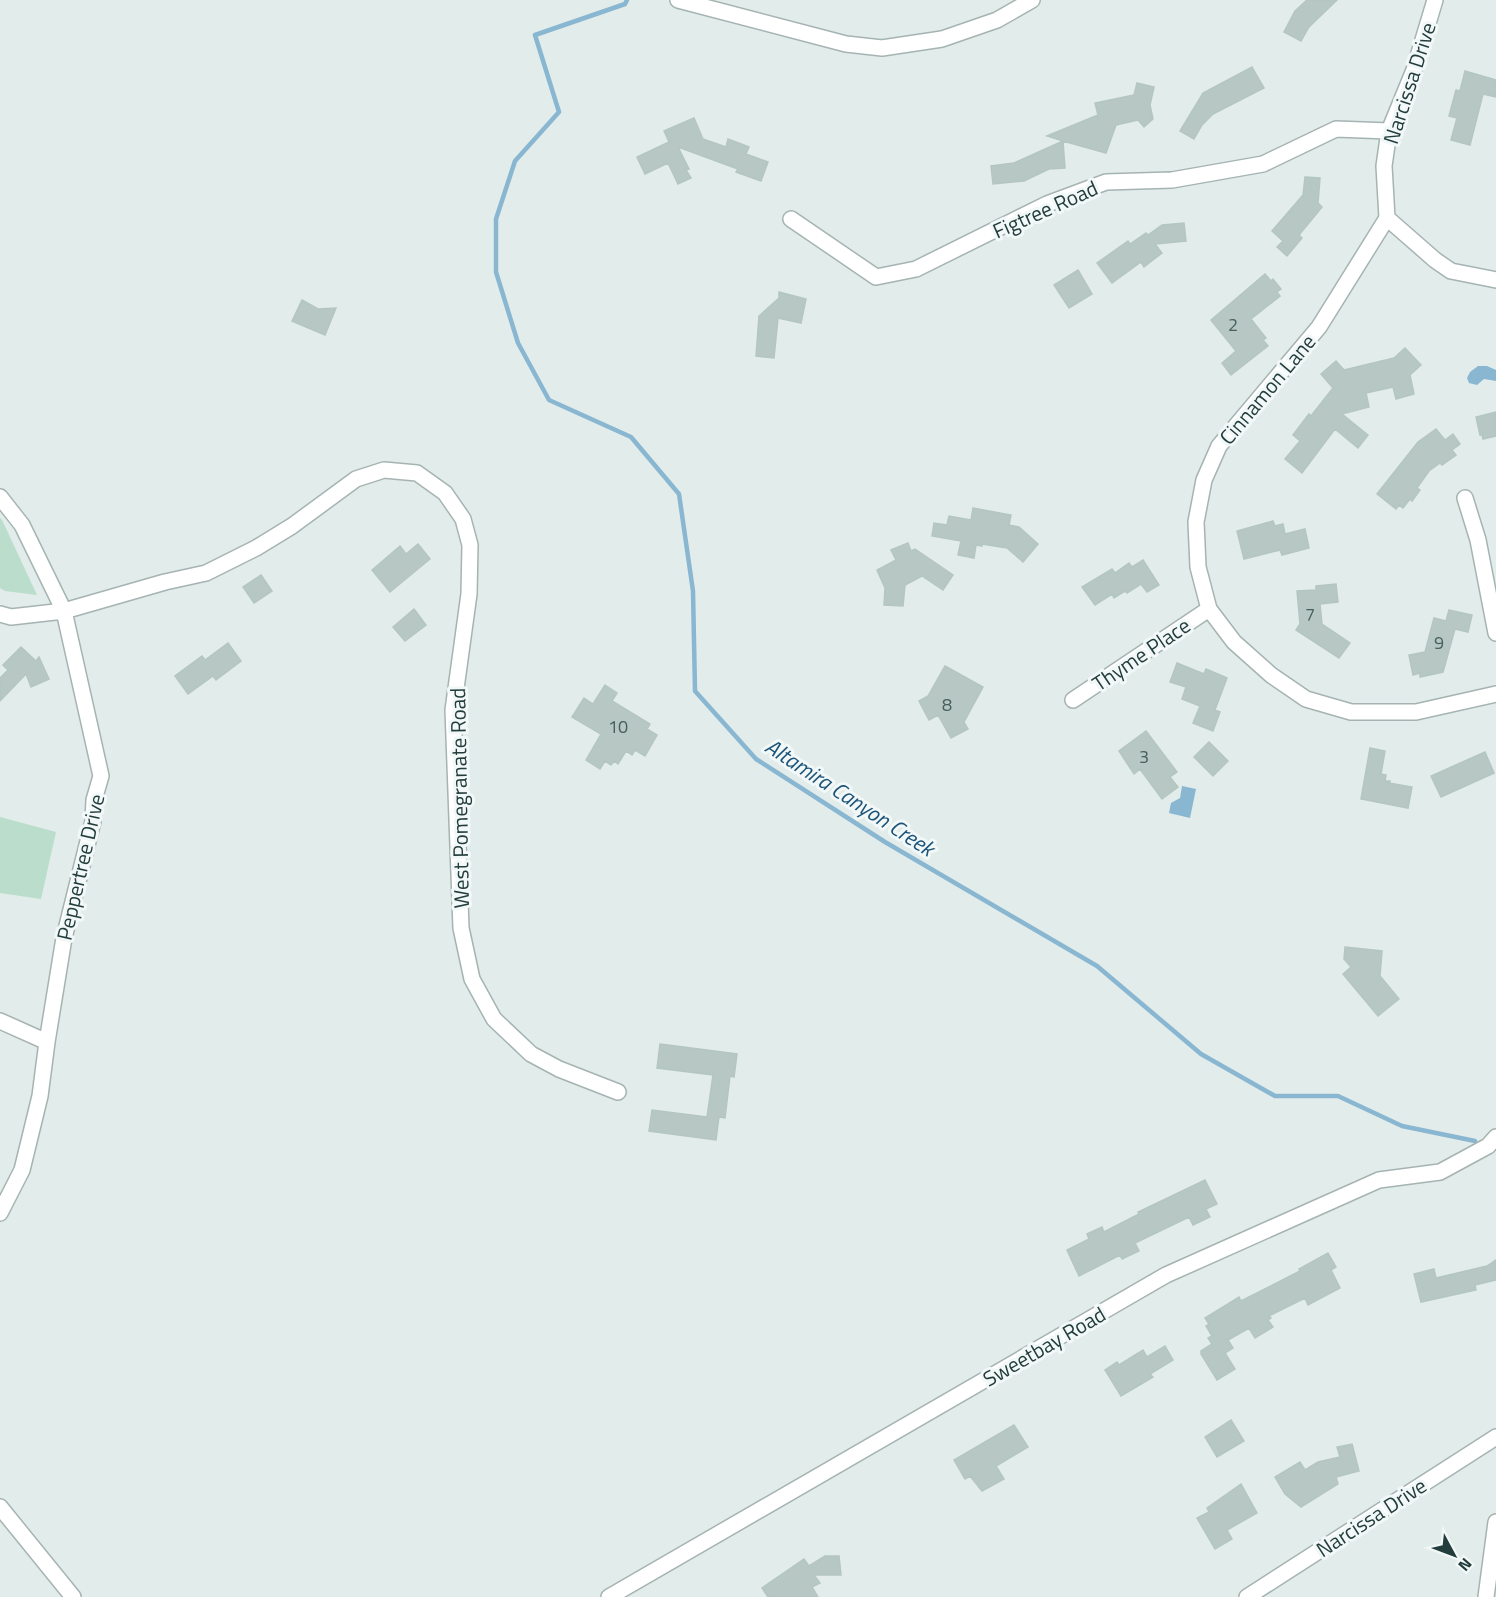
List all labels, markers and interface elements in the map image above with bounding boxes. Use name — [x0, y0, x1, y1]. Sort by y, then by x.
street label: Narcissa Drive — [1374, 18, 1444, 148]
street label: Figtree Road — [987, 172, 1103, 246]
house number: 2 — [1228, 311, 1238, 338]
street label: Cinnamon Lane — [1211, 327, 1323, 451]
house number: 7 — [1305, 601, 1315, 628]
street label: Thyme Place — [1085, 609, 1197, 699]
house number: 9 — [1434, 629, 1444, 656]
street label: West Pomegranate Road — [441, 687, 477, 909]
house number: 8 — [942, 691, 952, 718]
house number: 10 — [608, 713, 628, 740]
water label: Altamira Canyon Creek — [759, 729, 943, 866]
house number: 3 — [1139, 743, 1149, 770]
street label: Peppertree Drive — [48, 791, 112, 943]
street label: Sweetbay Road — [977, 1298, 1111, 1394]
street label: Narcissa Drive — [1309, 1469, 1433, 1565]
north arrow — [1424, 1525, 1484, 1585]
text: N — [1453, 1553, 1478, 1577]

